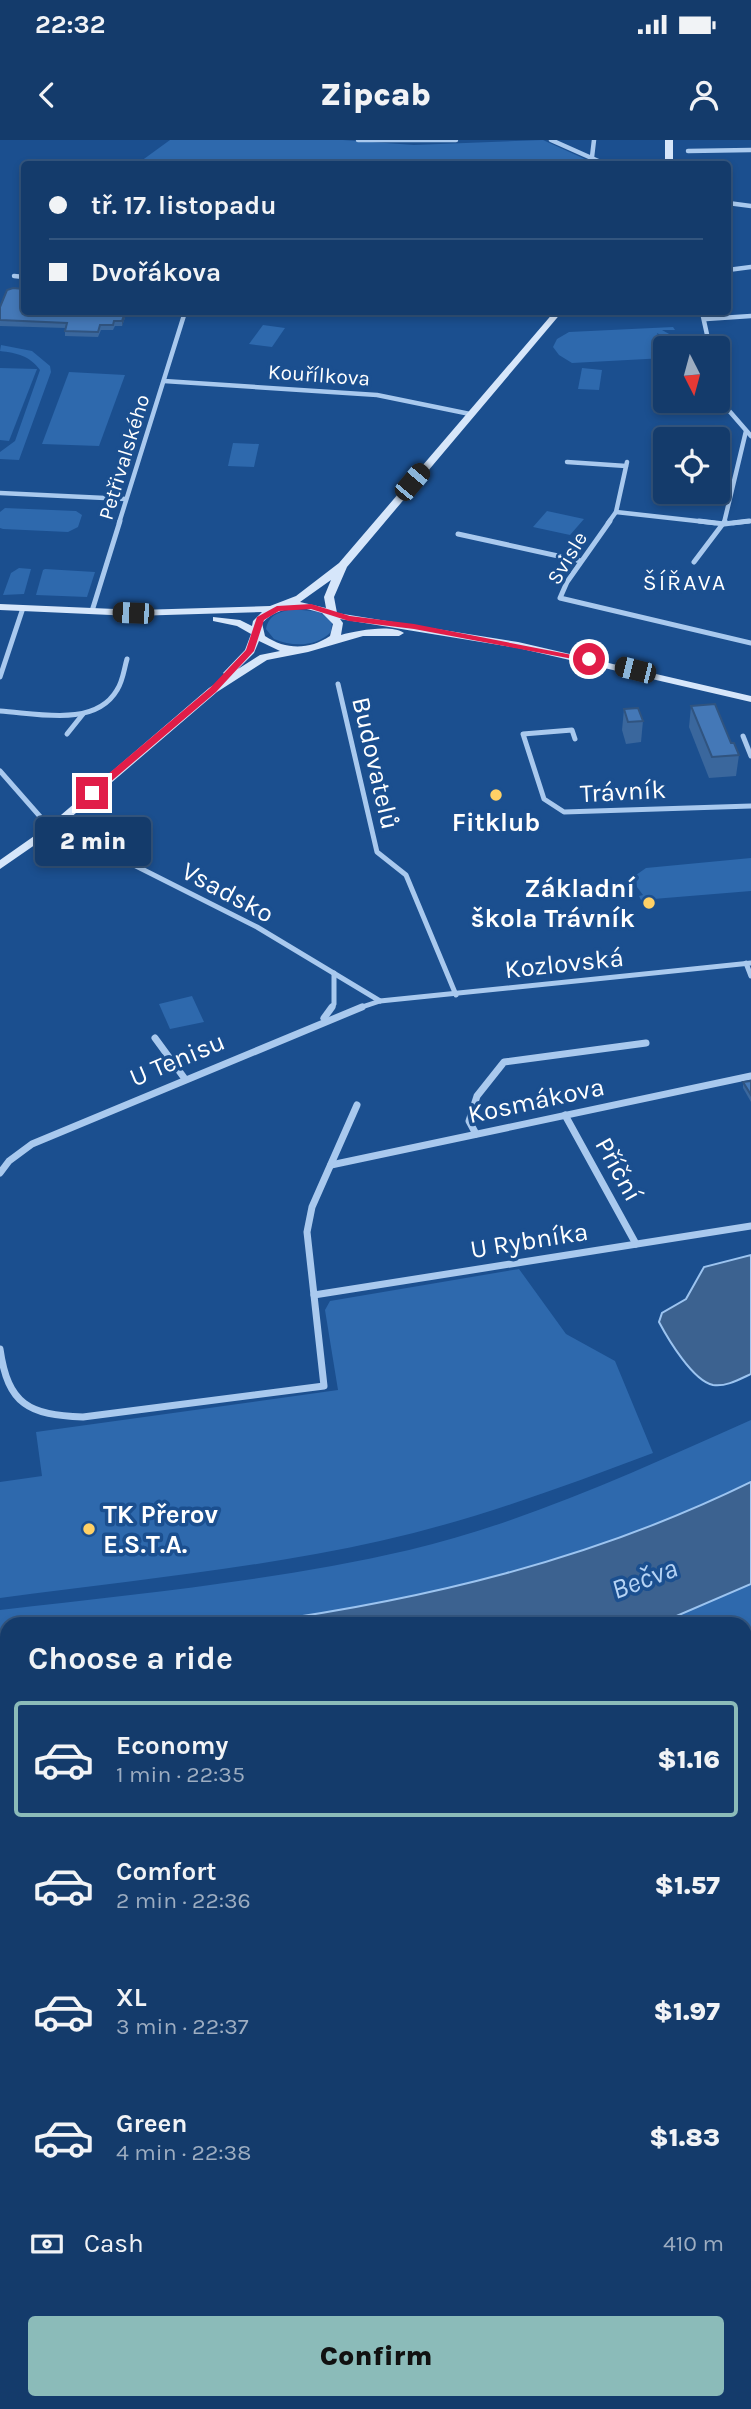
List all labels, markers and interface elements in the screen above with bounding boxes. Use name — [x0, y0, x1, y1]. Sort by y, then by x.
text: 22:32 — [35, 9, 105, 40]
icon: back — [28, 76, 66, 114]
text: Zipcab — [320, 76, 431, 113]
icon: person — [685, 76, 723, 114]
text: tř. 17. listopadu — [91, 190, 276, 221]
text: Dvořákova — [91, 257, 221, 288]
north arrow — [653, 336, 730, 413]
map controls — [653, 336, 730, 504]
street label: Kouřílkova — [267, 359, 371, 391]
street label: Petřivalského — [94, 391, 154, 523]
button: locate — [653, 427, 730, 504]
car — [391, 459, 434, 505]
street label: Svisle — [542, 527, 592, 589]
district label: ŠÍŘAVA — [643, 569, 727, 596]
car — [112, 602, 155, 624]
route start — [573, 643, 605, 675]
car — [613, 655, 658, 685]
street label: Budovatelů — [345, 694, 406, 832]
street label: Trávník — [579, 774, 667, 809]
route end — [76, 777, 108, 809]
marker: Fitklub — [488, 787, 504, 803]
place label: Fitklub — [452, 807, 540, 838]
callout: 2 min — [34, 818, 150, 866]
text: 2 min — [60, 828, 126, 855]
street label: Vsadsko — [176, 855, 279, 930]
place label: Základní škola Trávník — [471, 873, 635, 934]
marker: Základní škola Trávník — [641, 895, 657, 911]
street label: Kozlovská — [503, 942, 625, 985]
street label: U Tenisu — [125, 1026, 229, 1093]
street label: Kosmákova — [465, 1071, 607, 1130]
street label: Příční — [588, 1132, 649, 1207]
street label: U Rybníka — [468, 1216, 590, 1265]
place label: TK Přerov E.S.T.A. — [103, 1499, 218, 1560]
marker: TK Přerov E.S.T.A. — [81, 1521, 97, 1537]
water label: Bečva — [606, 1551, 682, 1606]
text: Choose a ride — [28, 1640, 233, 1677]
icon: car — [32, 1728, 95, 1791]
text: Economy — [116, 1730, 228, 1761]
text: $1.16 — [657, 1744, 720, 1775]
text: 1 min · 22:35 — [116, 1761, 245, 1788]
icon: car — [32, 1854, 95, 1917]
text: Comfort — [116, 1856, 217, 1887]
text: $1.57 — [655, 1870, 720, 1901]
text: 2 min · 22:36 — [116, 1887, 251, 1914]
icon: car — [32, 1980, 95, 2043]
text: XL — [116, 1982, 147, 2013]
text: $1.97 — [654, 1996, 720, 2027]
text: 3 min · 22:37 — [116, 2013, 249, 2040]
icon: car — [32, 2106, 95, 2169]
text: Green — [116, 2108, 188, 2139]
text: $1.83 — [649, 2122, 720, 2153]
text: 4 min · 22:38 — [116, 2139, 251, 2166]
icon: cash — [28, 2225, 66, 2263]
text: Cash — [84, 2228, 144, 2259]
text: 410 m — [663, 2230, 724, 2257]
button: Confirm — [28, 2316, 724, 2396]

